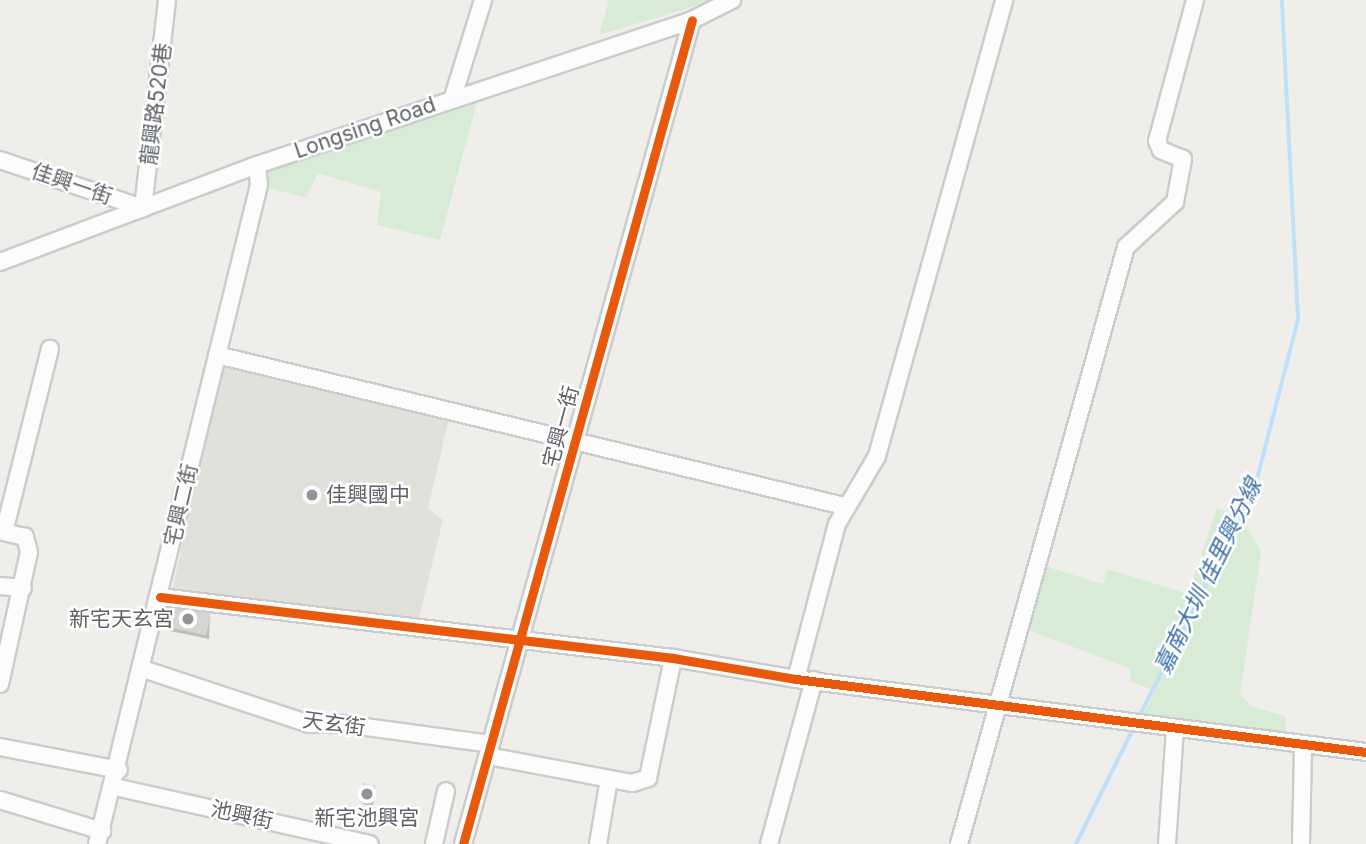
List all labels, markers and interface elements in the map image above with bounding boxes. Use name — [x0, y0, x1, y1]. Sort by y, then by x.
street label: 龍興路520巷 — [136, 42, 176, 166]
street label: Longsing Road — [291, 92, 439, 164]
street label: 佳興一街 — [28, 158, 116, 210]
street label: 宅興一街 — [538, 383, 584, 471]
street label: 宅興二街 — [159, 461, 203, 549]
water label: 嘉南大圳 佳里興分線 — [1149, 474, 1267, 678]
place label: 佳興國中 — [326, 482, 410, 508]
marker: 佳興國中 — [304, 487, 320, 503]
place label: 新宅天玄宮 — [69, 606, 174, 632]
marker: 新宅天玄宮 — [180, 611, 196, 627]
street label: 天玄街 — [301, 707, 367, 741]
marker: 新宅池興宮 — [359, 786, 375, 802]
street label: 池興街 — [209, 796, 275, 834]
place label: 新宅池興宮 — [315, 805, 419, 831]

